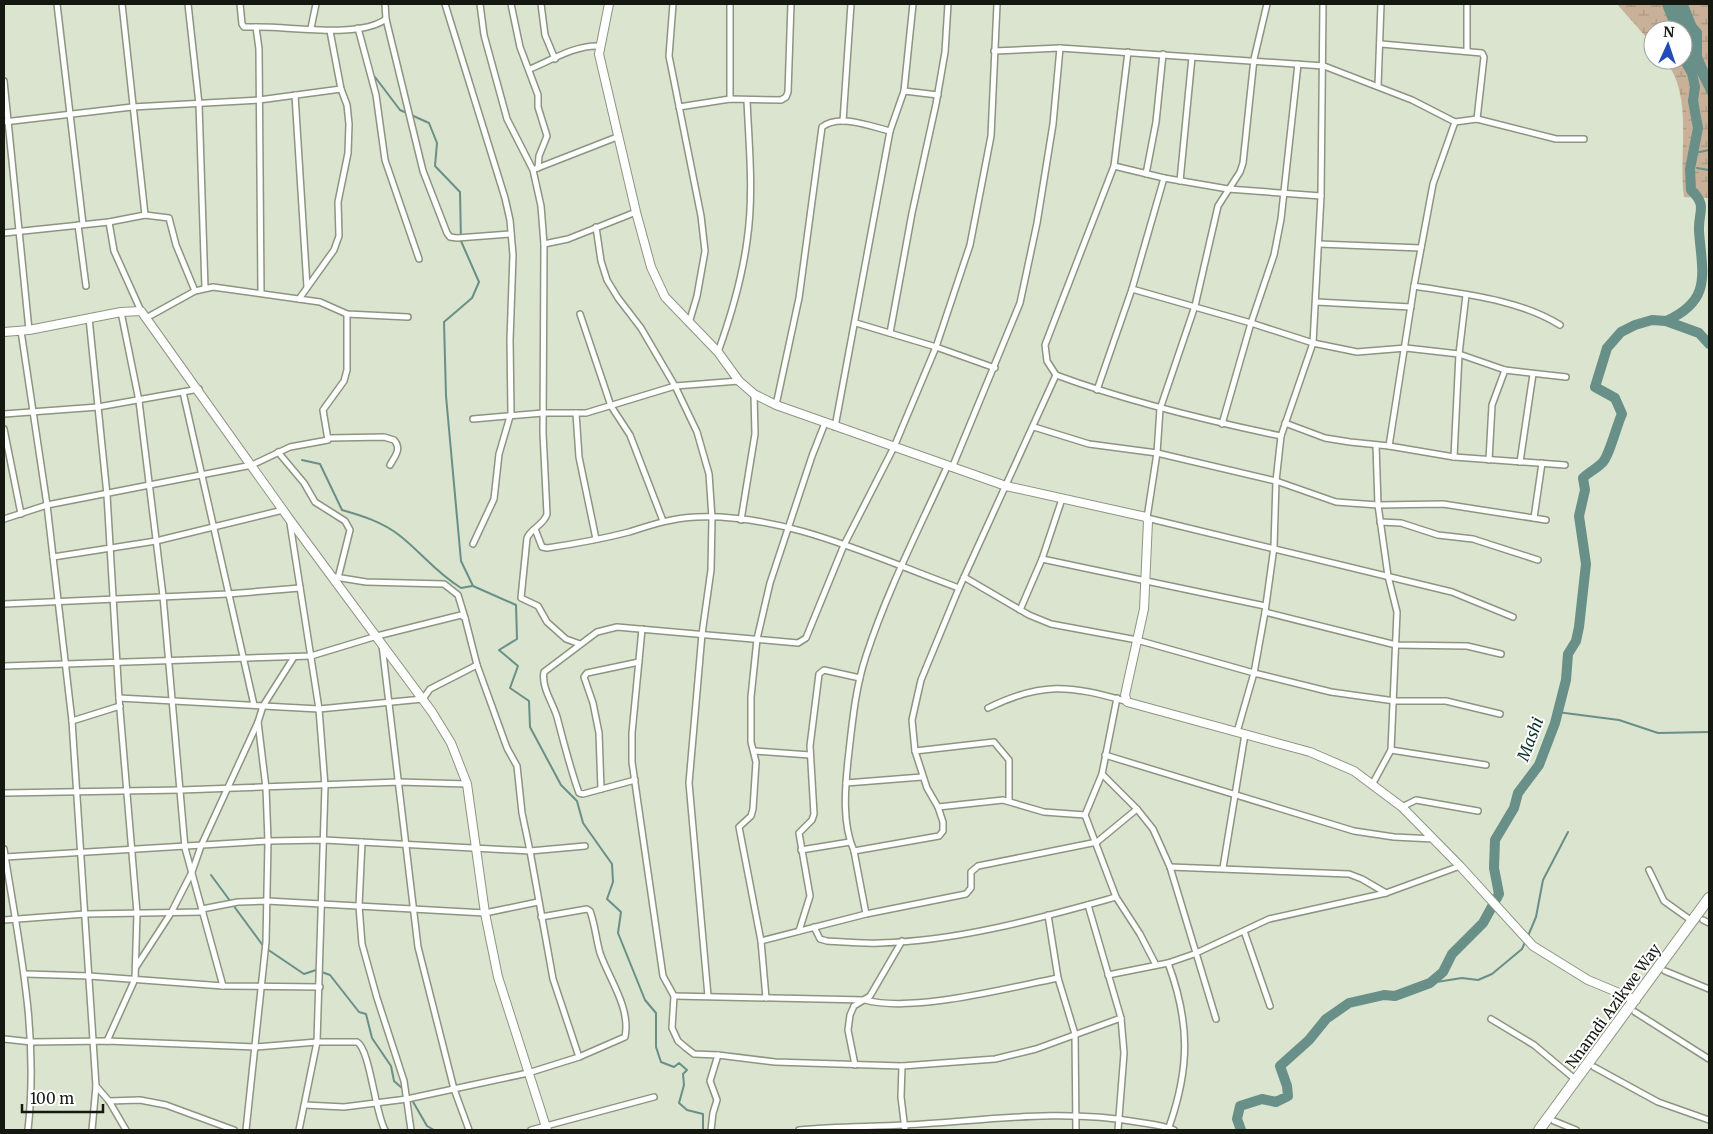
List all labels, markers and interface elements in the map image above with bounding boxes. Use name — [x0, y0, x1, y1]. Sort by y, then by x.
north arrow — [1643, 20, 1693, 70]
text: N — [1663, 23, 1675, 41]
water label: Mashi — [1512, 714, 1547, 765]
street label: Nnamdi Azikwe Way — [1561, 940, 1665, 1072]
scale bar — [22, 1082, 104, 1114]
text: 100 m — [30, 1089, 74, 1108]

